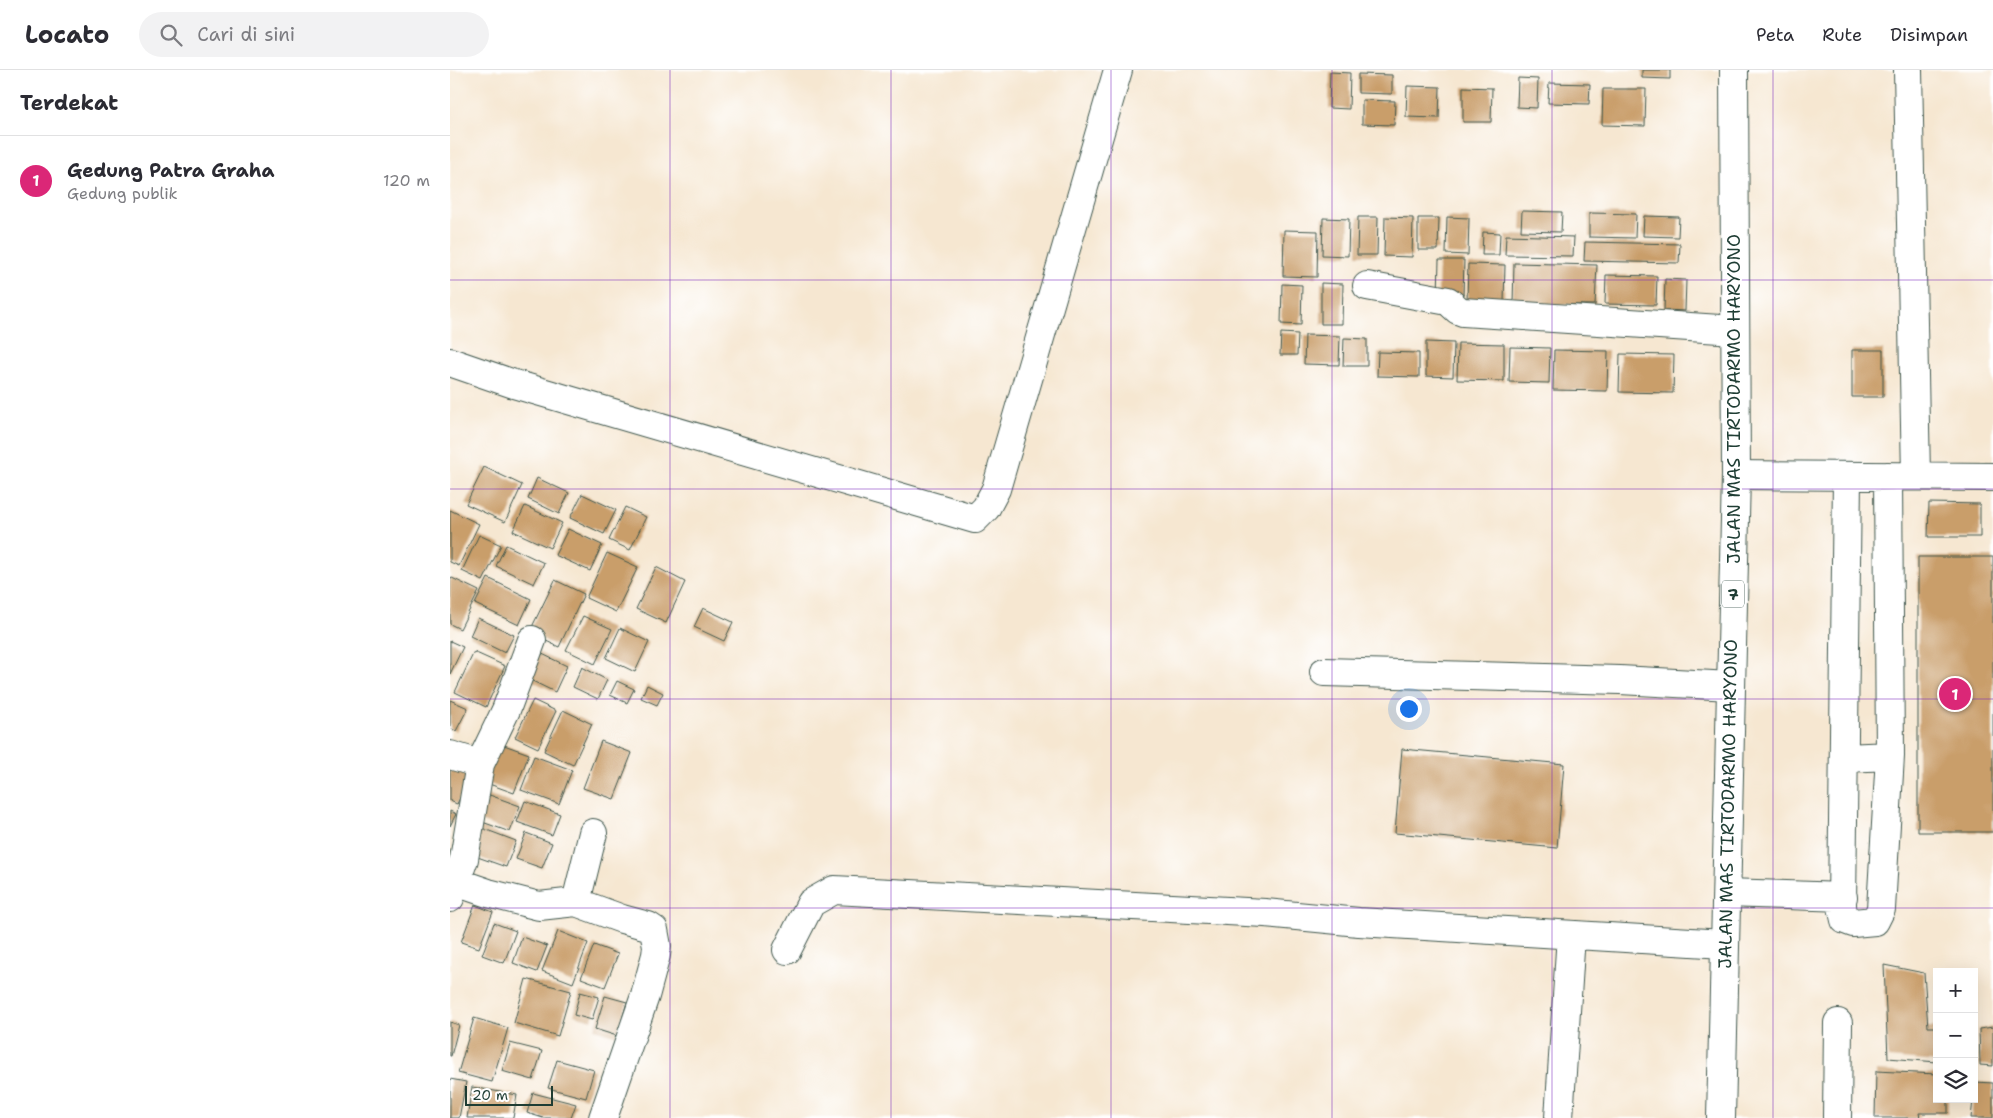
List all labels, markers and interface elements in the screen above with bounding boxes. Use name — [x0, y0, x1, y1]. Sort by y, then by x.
search box — [139, 12, 489, 57]
text: Locato — [25, 19, 109, 51]
icon: search — [157, 21, 185, 49]
text: Cari di sini — [197, 22, 295, 47]
text: Peta — [1756, 23, 1794, 47]
text: Rute — [1822, 23, 1862, 47]
text: Disimpan — [1890, 23, 1968, 47]
text: Terdekat — [20, 89, 118, 117]
text: Gedung Patra Graha — [67, 158, 274, 183]
text: 1 — [32, 170, 40, 191]
text: 120 m — [383, 170, 430, 191]
text: Gedung publik — [67, 183, 178, 204]
street label: JALAN MAS TIRTODARMO HARYONO — [1722, 234, 1746, 564]
road number: 7 — [1722, 580, 1744, 608]
street label: JALAN MAS TIRTODARMO HARYONO — [1713, 639, 1743, 969]
pin: 1 — [1939, 675, 1971, 713]
your location — [1396, 696, 1422, 722]
map controls — [1933, 968, 1978, 1103]
button: + — [1933, 968, 1978, 1013]
button: − — [1933, 1013, 1978, 1058]
button: layers — [1933, 1058, 1978, 1103]
scale bar — [465, 1083, 552, 1106]
text: 20 m — [472, 1086, 508, 1104]

